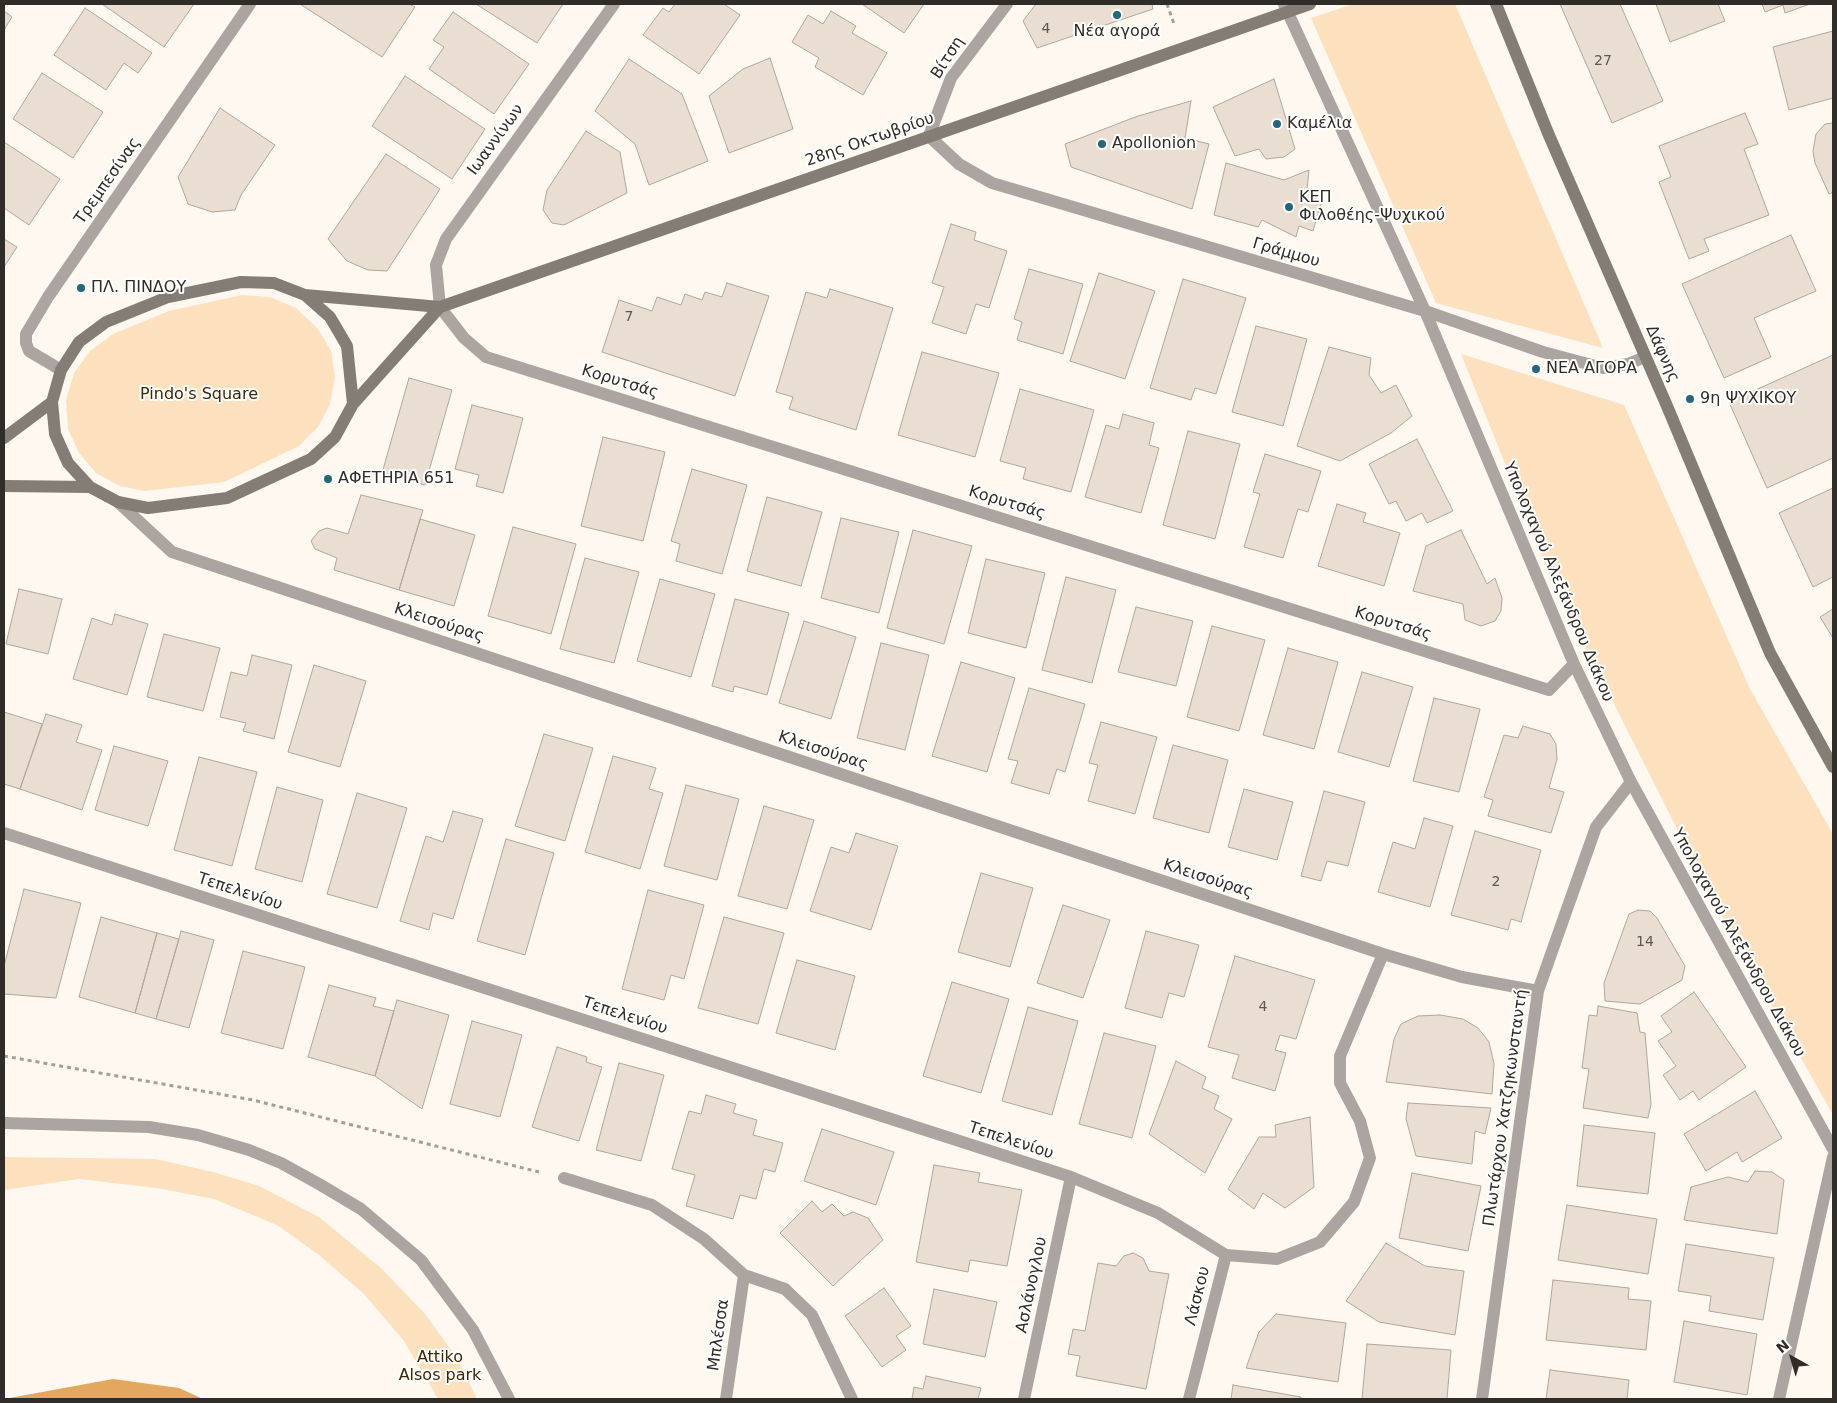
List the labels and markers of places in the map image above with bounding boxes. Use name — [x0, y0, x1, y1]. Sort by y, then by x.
marker: Νέα αγορά — [1111, 9, 1123, 21]
place label: Νέα αγορά — [1074, 22, 1160, 42]
place label: Καμέλια — [1287, 114, 1352, 134]
marker: Καμέλια — [1271, 118, 1283, 130]
place label: Apollonion — [1112, 134, 1196, 154]
marker: Apollonion — [1096, 138, 1108, 150]
place label: ΚΕΠ Φιλοθέης-Ψυχικού — [1299, 188, 1445, 226]
marker: ΚΕΠ Φιλοθέης-Ψυχικού — [1283, 201, 1295, 213]
place label: ΠΛ. ΠΙΝΔΟΥ — [91, 278, 186, 298]
marker: ΠΛ. ΠΙΝΔΟΥ — [75, 282, 87, 294]
place label: ΝΕΑ ΑΓΟΡΑ — [1546, 359, 1637, 379]
marker: ΝΕΑ ΑΓΟΡΑ — [1530, 363, 1542, 375]
place label: 9η ΨΥΧΙΚΟΥ — [1700, 389, 1796, 409]
marker: 9η ΨΥΧΙΚΟΥ — [1684, 393, 1696, 405]
place label: ΑΦΕΤΗΡΙΑ 651 — [338, 469, 454, 489]
marker: ΑΦΕΤΗΡΙΑ 651 — [322, 473, 334, 485]

